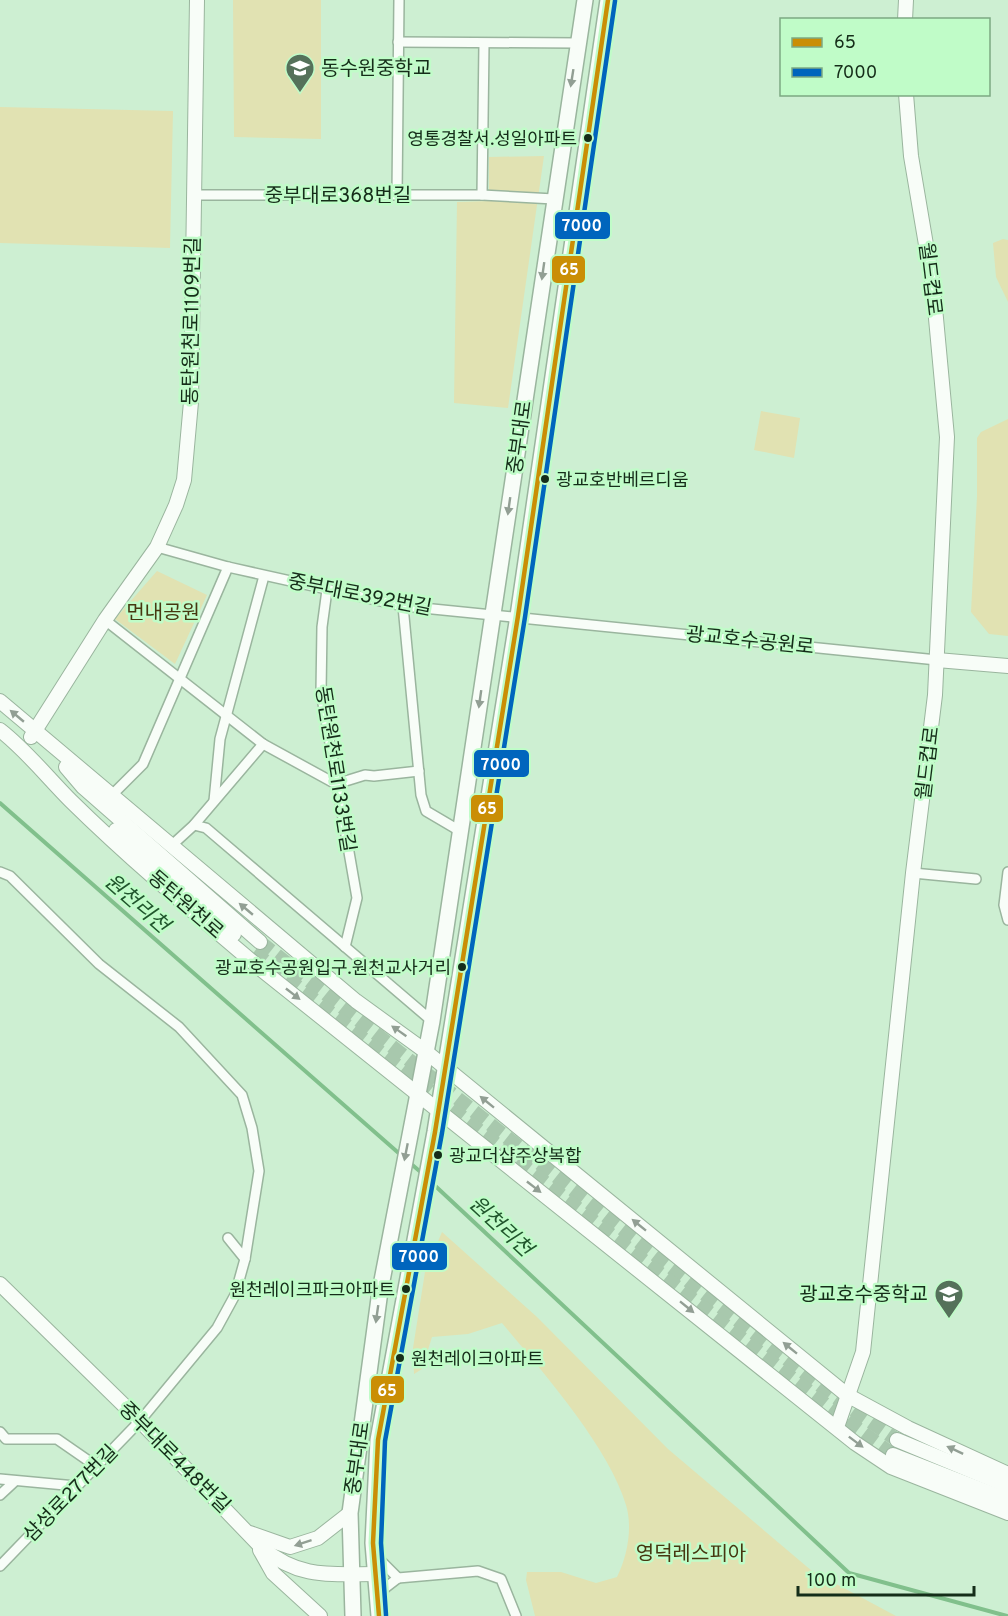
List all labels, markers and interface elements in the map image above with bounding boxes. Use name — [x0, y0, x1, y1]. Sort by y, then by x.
legend — [780, 18, 990, 96]
text: 65 — [834, 32, 856, 55]
school or university icon: 동수원중학교 — [284, 52, 316, 94]
place label: 동수원중학교 — [321, 57, 431, 83]
text: 7000 — [834, 62, 877, 85]
one-way arrow — [567, 69, 576, 88]
place label: 영통경찰서.성일아파트 — [407, 129, 577, 152]
marker: 영통경찰서.성일아파트 — [582, 132, 594, 144]
street label: 중부대로368번길 — [265, 184, 411, 210]
line badge: 7000 — [554, 211, 611, 240]
text: 7000 — [562, 217, 602, 237]
street label: 동탄원천로1109번길 — [179, 237, 207, 405]
street label: 월드컵로 — [912, 241, 946, 317]
line badge: 65 — [551, 255, 586, 284]
text: 65 — [559, 261, 579, 281]
one-way arrow — [539, 262, 548, 281]
street label: 중부대로 — [503, 399, 539, 476]
place label: 광교호반베르디움 — [556, 470, 688, 493]
marker: 광교호반베르디움 — [539, 473, 551, 485]
one-way arrow — [504, 496, 513, 515]
street label: 중부대로392번길 — [285, 569, 434, 623]
park label: 먼내공원 — [126, 601, 200, 627]
street label: 광교호수공원로 — [684, 622, 815, 662]
street label: 동탄원천로1133번길 — [308, 684, 360, 854]
one-way arrow — [475, 689, 484, 708]
one-way arrow — [10, 710, 25, 723]
street label: 월드컵로 — [912, 725, 946, 801]
line badge: 7000 — [473, 749, 530, 778]
text: 7000 — [481, 756, 521, 776]
line badge: 65 — [470, 794, 504, 823]
text: 65 — [477, 800, 497, 820]
street label: 동탄원천로 — [141, 866, 228, 945]
water label: 원천리천 — [98, 869, 176, 941]
one-way arrow — [238, 903, 254, 916]
place label: 광교호수공원입구.원천교사거리 — [215, 958, 451, 981]
marker: 광교호수공원입구.원천교사거리 — [456, 961, 468, 973]
one-way arrow — [285, 987, 301, 1000]
one-way arrow — [391, 1025, 407, 1037]
one-way arrow — [480, 1096, 495, 1108]
one-way arrow — [401, 1143, 410, 1162]
place label: 광교더샵주상복합 — [449, 1146, 581, 1169]
marker: 광교더샵주상복합 — [432, 1149, 444, 1161]
one-way arrow — [526, 1180, 542, 1193]
water label: 원천리천 — [463, 1191, 539, 1265]
one-way arrow — [631, 1219, 646, 1232]
line badge: 7000 — [391, 1242, 448, 1271]
text: 7000 — [399, 1248, 439, 1268]
school or university icon: 광교호수중학교 — [933, 1278, 965, 1320]
place label: 원천레이크파크아파트 — [229, 1280, 395, 1303]
marker: 원천레이크파크아파트 — [400, 1283, 412, 1295]
place label: 광교호수중학교 — [799, 1283, 928, 1309]
one-way arrow — [680, 1300, 695, 1313]
one-way arrow — [372, 1305, 381, 1324]
one-way arrow — [783, 1342, 798, 1355]
place label: 원천레이크아파트 — [411, 1349, 543, 1372]
marker: 원천레이크아파트 — [394, 1352, 406, 1364]
line badge: 65 — [370, 1375, 405, 1404]
text: 65 — [377, 1382, 397, 1402]
street label: 중부대로448번길 — [112, 1397, 235, 1520]
street label: 중부대로 — [341, 1420, 377, 1497]
one-way arrow — [848, 1436, 863, 1448]
street label: 삼성로277번길 — [18, 1440, 124, 1549]
one-way arrow — [946, 1444, 964, 1454]
one-way arrow — [294, 1539, 312, 1548]
park label: 영덕레스피아 — [636, 1542, 746, 1568]
scale bar — [798, 1559, 974, 1597]
text: 100 m — [807, 1570, 856, 1593]

